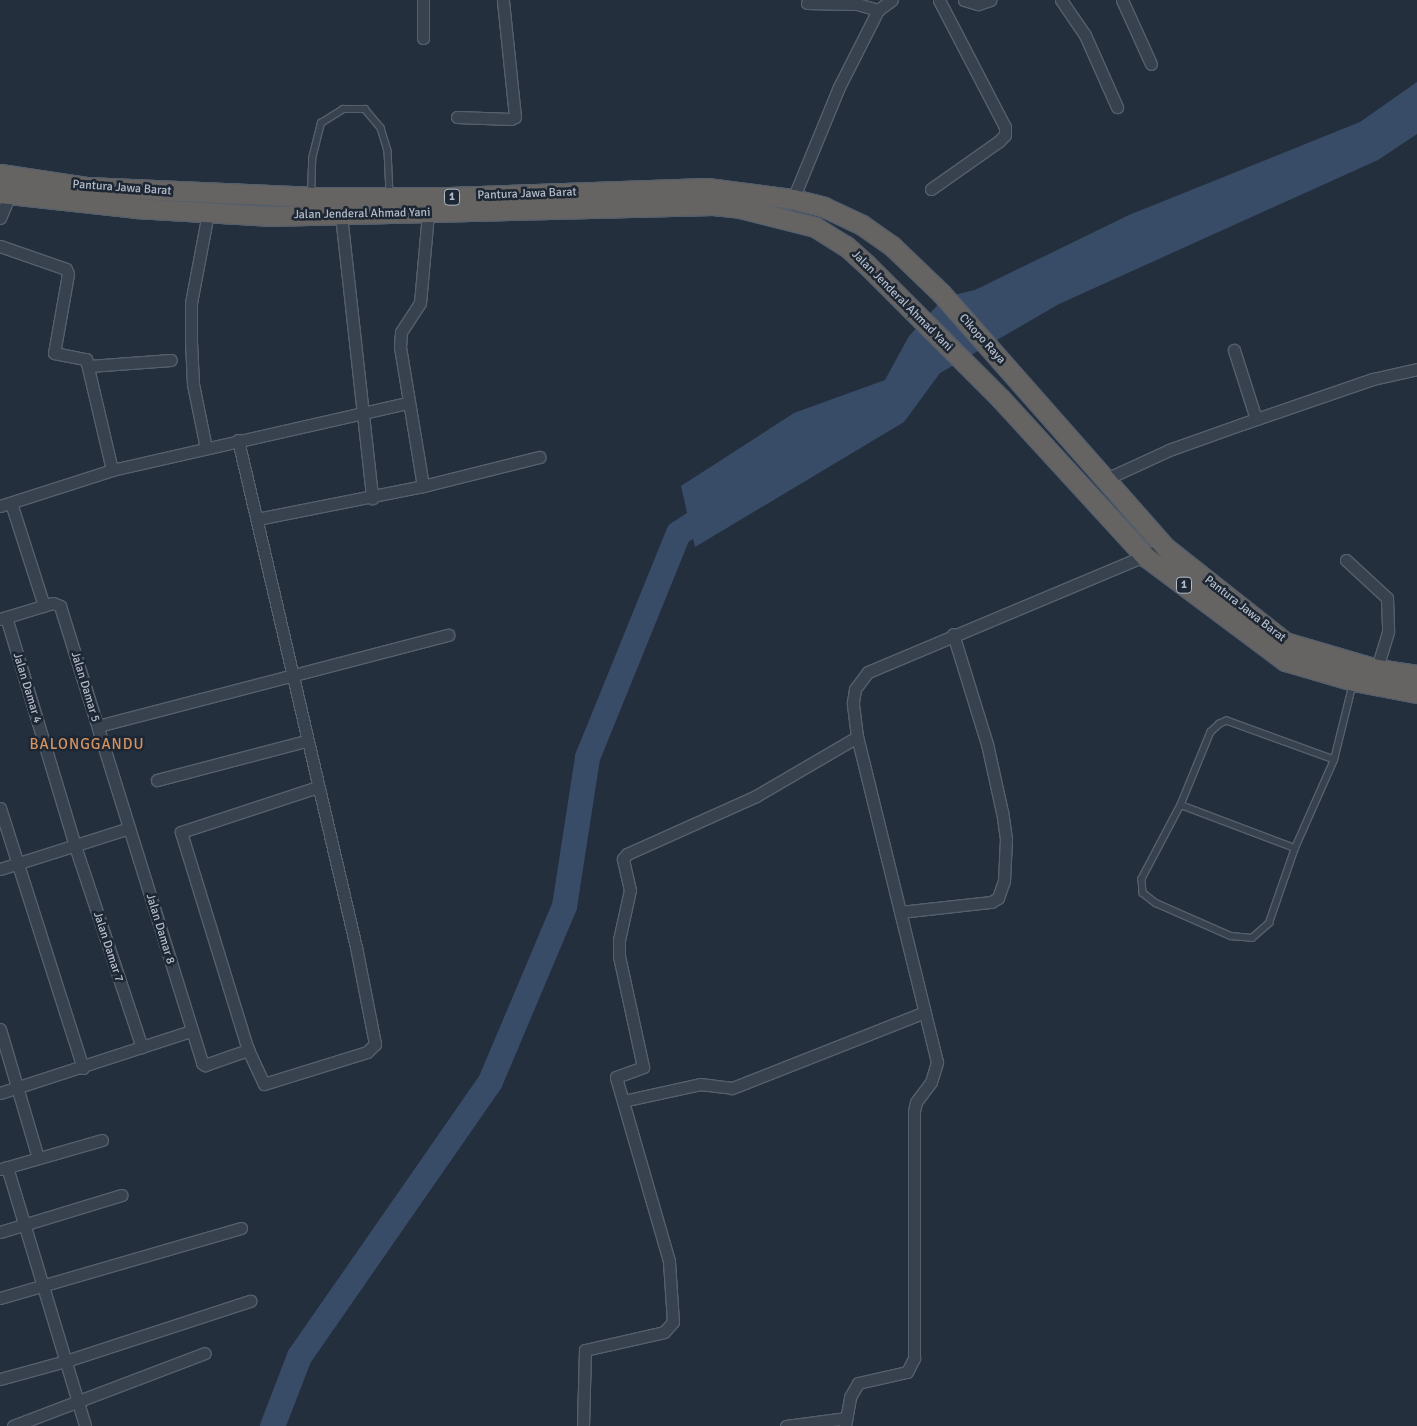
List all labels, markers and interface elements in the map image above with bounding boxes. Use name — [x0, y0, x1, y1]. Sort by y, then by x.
street label: Pantura Jawa Barat — [72, 177, 172, 199]
street label: Pantura Jawa Barat — [477, 185, 577, 203]
road number: 1 — [443, 188, 461, 206]
street label: Jalan Jenderal Ahmad Yani — [294, 206, 430, 222]
street label: Jalan Jenderal Ahmad Yani — [849, 248, 955, 354]
street label: Cikopo Raya — [956, 311, 1008, 367]
street label: Pantura Jawa Barat — [1202, 573, 1288, 645]
road number: 1 — [1175, 576, 1193, 594]
street label: Jalan Damar 5 — [67, 650, 103, 724]
street label: Jalan Damar 4 — [9, 651, 45, 725]
district label: BALONGGANDU — [28, 736, 146, 754]
street label: Jalan Damar 8 — [142, 892, 178, 966]
street label: Jalan Damar 7 — [90, 910, 126, 984]

